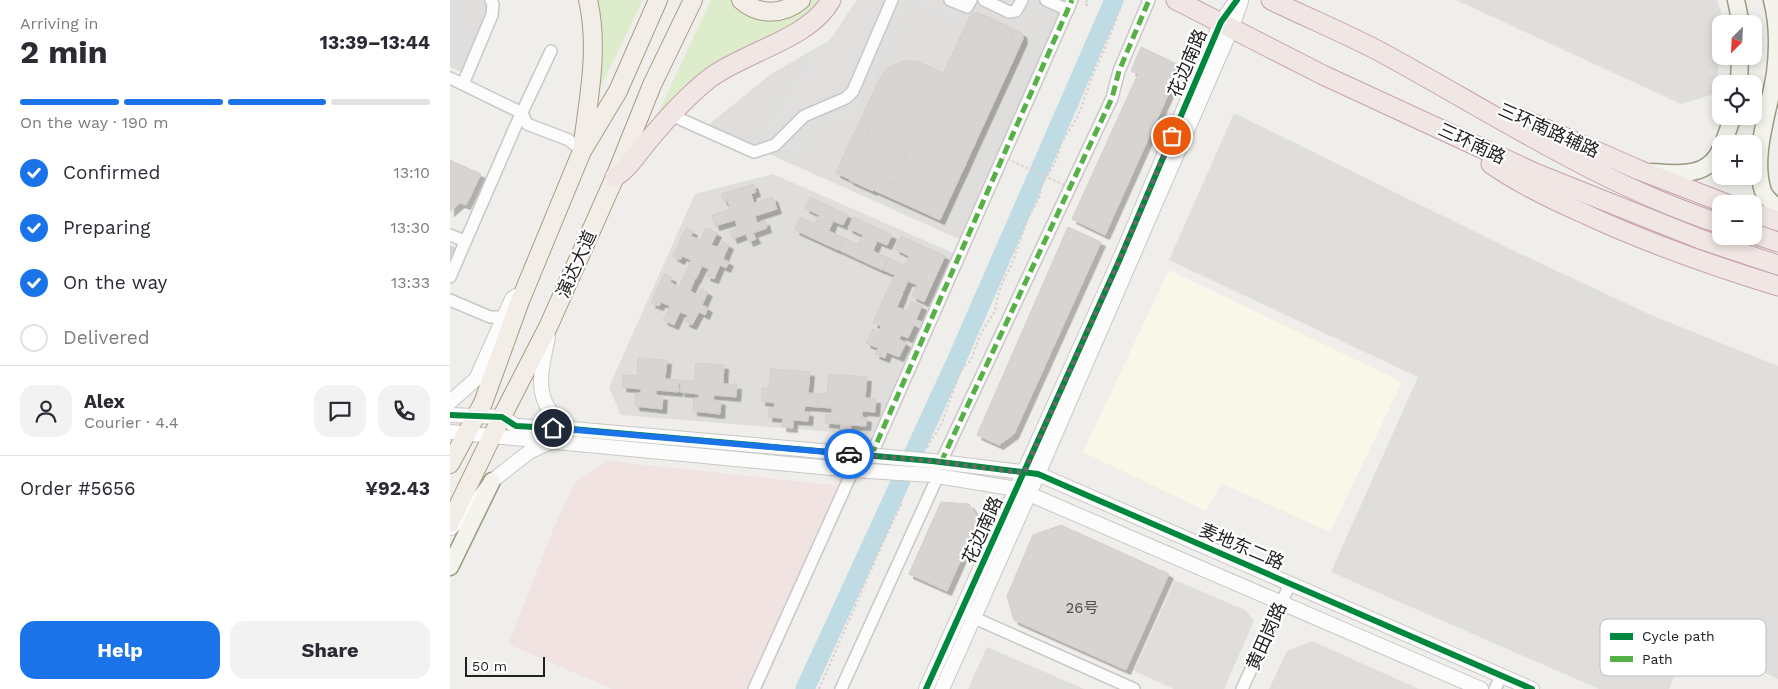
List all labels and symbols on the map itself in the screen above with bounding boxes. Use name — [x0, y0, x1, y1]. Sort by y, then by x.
north arrow — [1712, 15, 1762, 65]
street label: 花边南路 — [1163, 26, 1211, 100]
street label: 三环南路辅路 — [1495, 98, 1603, 162]
pin — [1151, 115, 1193, 157]
street label: 三环南路 — [1435, 118, 1509, 168]
street label: 演达大道 — [552, 227, 600, 301]
pin — [532, 407, 574, 449]
courier — [824, 429, 874, 479]
street label: 花边南路 — [958, 493, 1006, 567]
street label: 麦地东二路 — [1196, 519, 1288, 573]
house number: 26号 — [1066, 599, 1098, 617]
street label: 黄田岗路 — [1242, 599, 1290, 673]
legend — [1600, 619, 1766, 676]
text: Cycle path — [1642, 628, 1715, 644]
text: Path — [1642, 651, 1673, 667]
scale bar — [465, 654, 545, 677]

